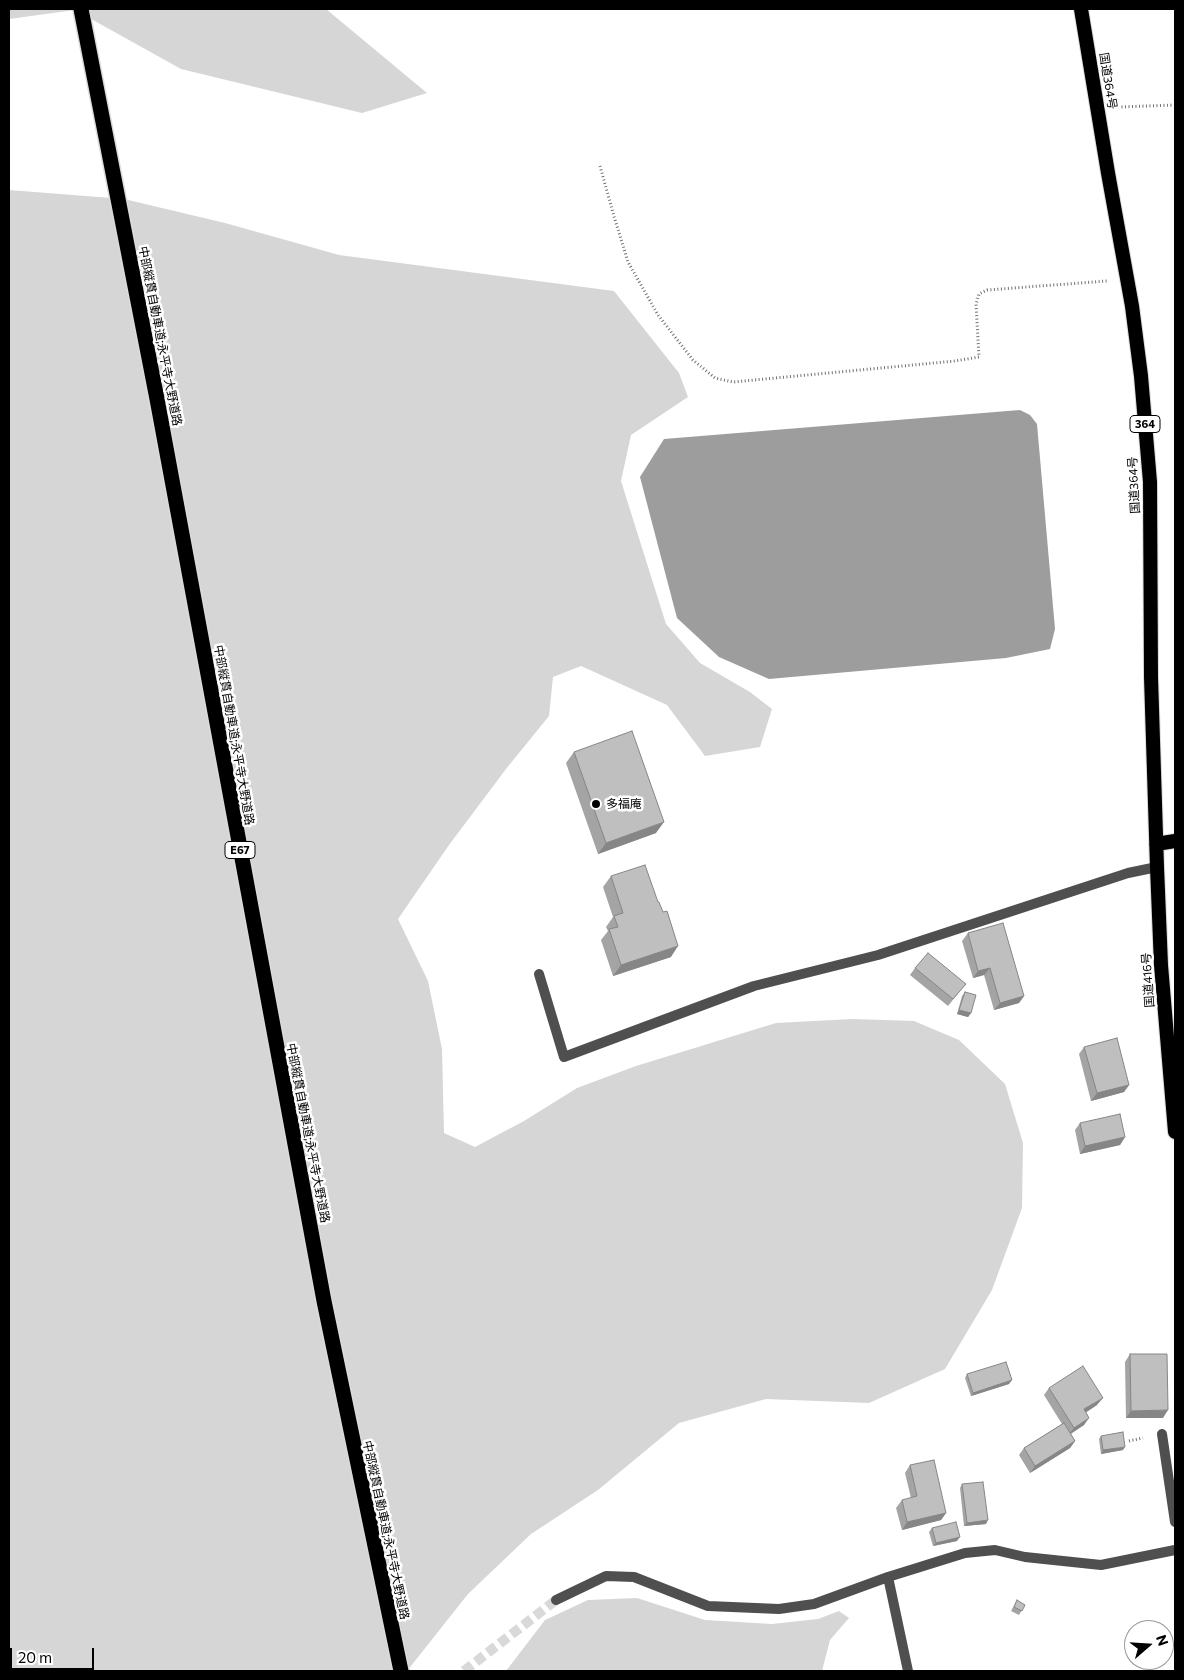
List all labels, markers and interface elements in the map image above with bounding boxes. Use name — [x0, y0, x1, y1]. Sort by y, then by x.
street label: 国道364号 — [1096, 52, 1120, 110]
street label: 中部縦貫自動車道;永平寺大野道路 — [135, 245, 185, 427]
road number: 364 — [1130, 416, 1160, 432]
street label: 国道364号 — [1125, 456, 1143, 514]
street label: 中部縦貫自動車道;永平寺大野道路 — [211, 644, 257, 826]
place label: 多福庵 — [606, 797, 642, 811]
marker: 多福庵 — [590, 798, 602, 810]
road number: E67 — [225, 842, 255, 858]
street label: 国道416号 — [1139, 952, 1157, 1008]
street label: 中部縦貫自動車道;永平寺大野道路 — [283, 1042, 333, 1224]
street label: 中部縦貫自動車道;永平寺大野道路 — [360, 1439, 412, 1621]
north arrow — [1124, 1620, 1174, 1670]
text: N — [1153, 1633, 1172, 1648]
scale bar — [12, 1638, 96, 1670]
text: 20 m — [18, 1648, 52, 1666]

